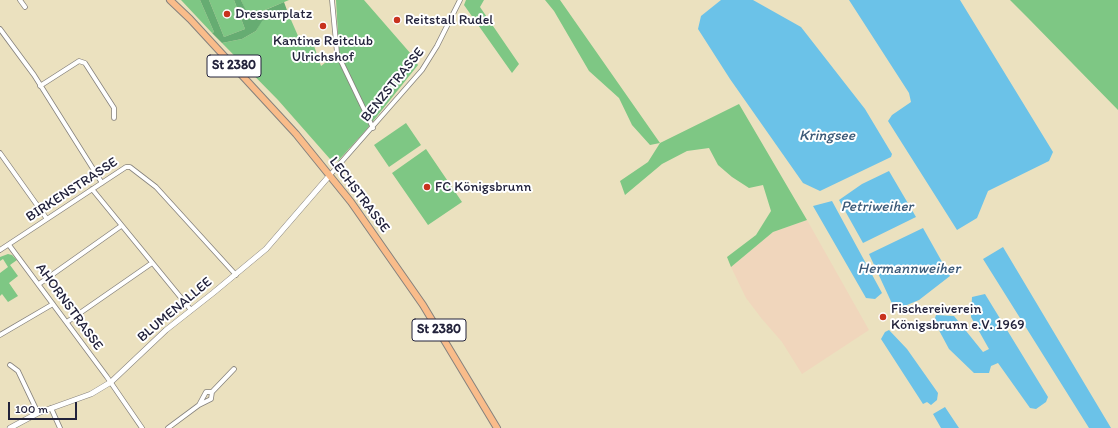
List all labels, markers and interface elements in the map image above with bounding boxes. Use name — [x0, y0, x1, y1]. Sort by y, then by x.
place label: Dressurplatz — [235, 6, 312, 22]
marker: Dressurplatz — [222, 9, 232, 19]
place label: Reitstall Rudel — [405, 12, 493, 28]
marker: Reitstall Rudel — [392, 15, 402, 25]
marker: Kantine Reitclub Ulrichshof — [318, 21, 328, 31]
place label: Kantine Reitclub Ulrichshof — [273, 33, 373, 66]
street label: BENZSTRASSE — [358, 44, 428, 126]
road number: St 2380 — [207, 55, 261, 77]
water label: Kringsee — [799, 127, 855, 145]
street label: BIRKENSTRASSE — [23, 154, 121, 226]
street label: LECHSTRASSE — [325, 154, 393, 236]
place label: FC Königsbrunn — [435, 179, 531, 195]
marker: FC Königsbrunn — [422, 182, 432, 192]
water label: Petriweiher — [841, 198, 913, 216]
street label: AHORNSTRASSE — [32, 260, 106, 354]
water label: Hermannweiher — [858, 260, 960, 278]
street label: BLUMENALLEE — [134, 274, 216, 346]
place label: Fischereiverein Königsbrunn e.V. 1969 — [891, 301, 1025, 334]
marker: Fischereiverein Königsbrunn e.V. 1969 — [878, 312, 888, 322]
road number: St 2380 — [412, 319, 466, 341]
scale bar — [10, 394, 79, 420]
text: 100 m — [15, 402, 48, 416]

